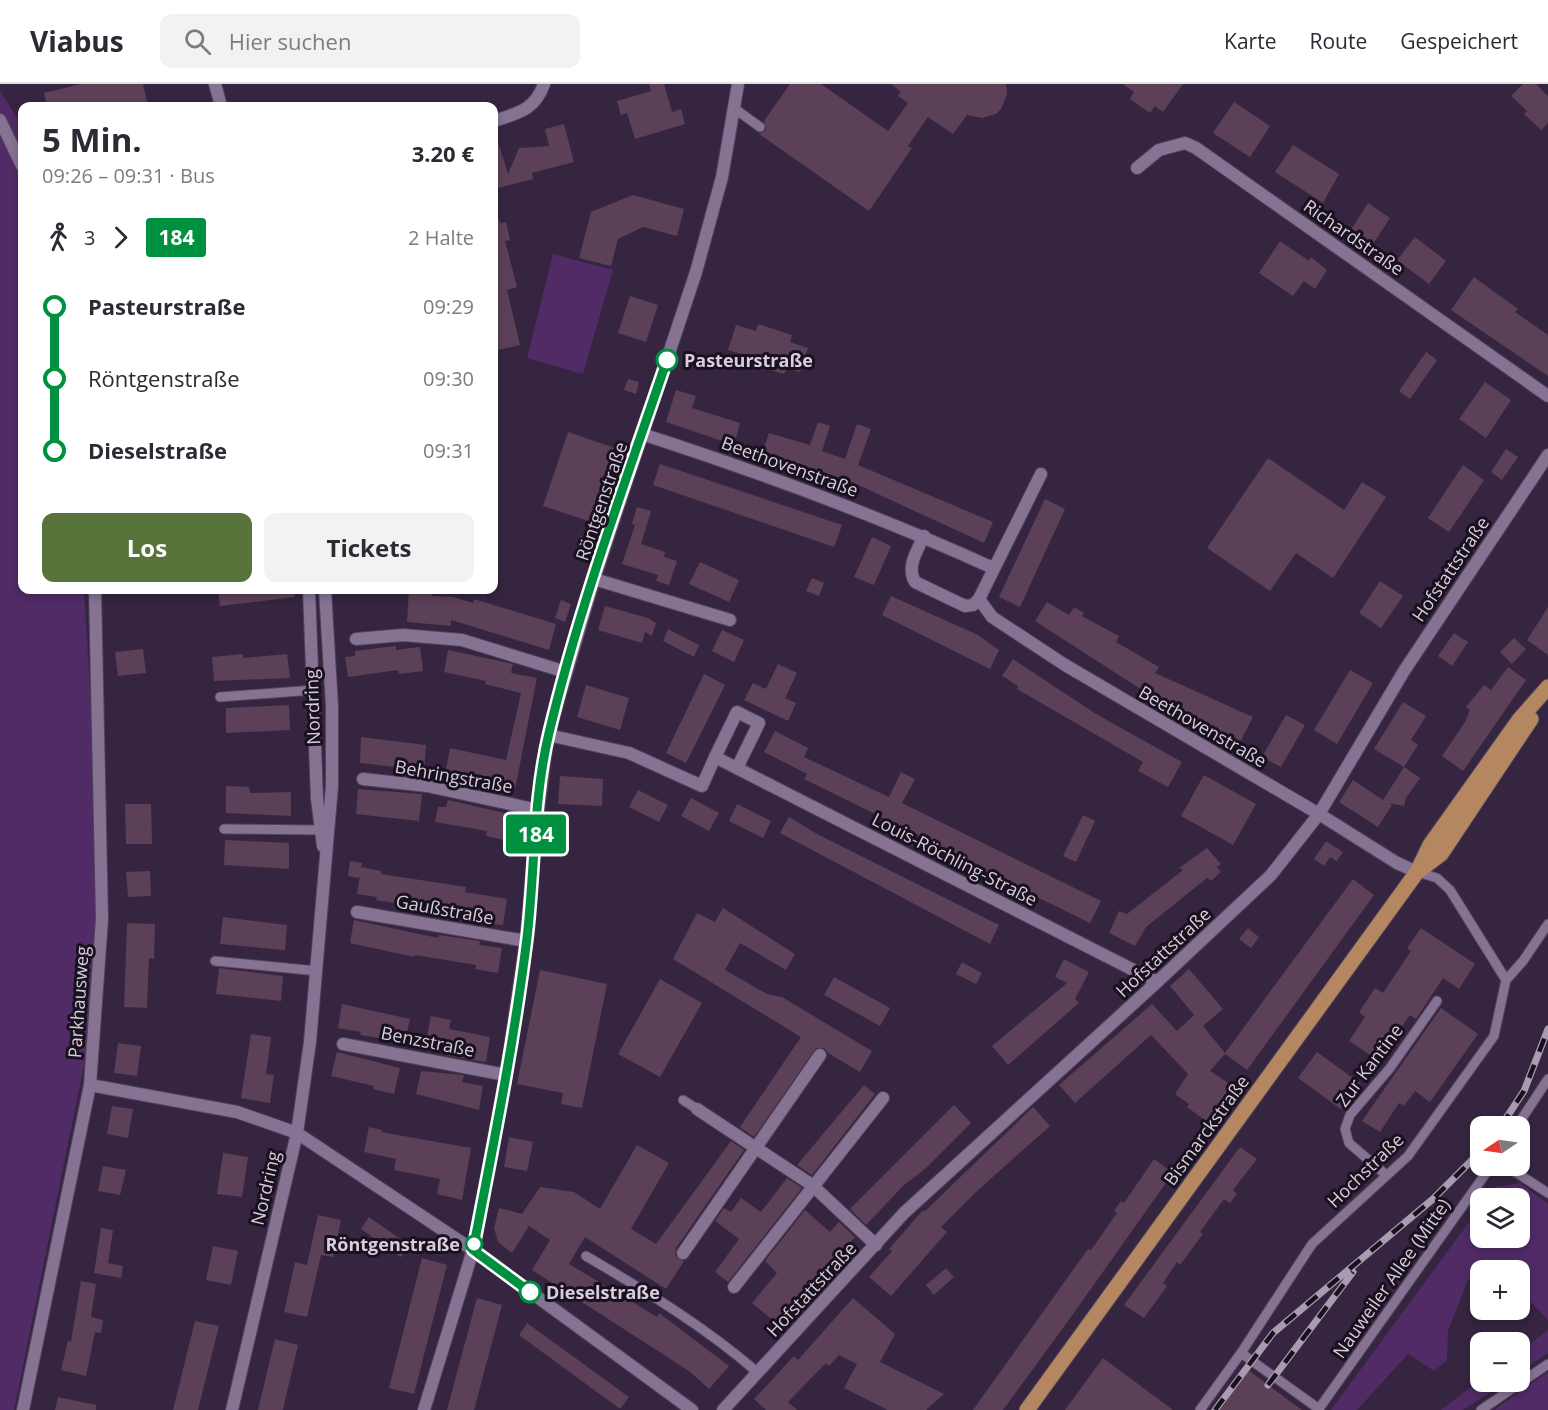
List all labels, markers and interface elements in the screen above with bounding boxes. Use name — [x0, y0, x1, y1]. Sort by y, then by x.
search box — [160, 14, 580, 68]
text: Viabus — [30, 22, 124, 60]
icon: search — [181, 25, 214, 58]
text: Hier suchen — [229, 26, 351, 56]
text: Karte — [1224, 27, 1276, 55]
text: Route — [1309, 27, 1367, 55]
text: Gespeichert — [1400, 27, 1518, 55]
text: 5 Min. — [42, 117, 142, 162]
text: 3.20 € — [412, 138, 474, 168]
text: 09:26 – 09:31 · Bus — [42, 162, 215, 189]
street label: Richardstraße — [1299, 194, 1409, 280]
icon: walk — [42, 221, 75, 254]
icon: forward — [104, 221, 137, 254]
text: 184 — [158, 223, 194, 251]
text: 3 — [84, 224, 95, 251]
text: 2 Halte — [408, 224, 474, 251]
text: Pasteurstraße — [88, 291, 245, 321]
text: 09:29 — [423, 293, 474, 320]
place label: Pasteurstraße — [684, 348, 813, 372]
marker: Pasteurstraße — [656, 349, 678, 371]
text: Röntgenstraße — [88, 363, 240, 393]
text: 09:30 — [423, 365, 474, 392]
street label: Beethovenstraße — [718, 430, 862, 502]
text: Dieselstraße — [88, 435, 227, 465]
text: 09:31 — [423, 437, 474, 464]
street label: Röntgenstraße — [569, 438, 633, 564]
street label: Hofstattstraße — [1406, 512, 1494, 626]
button: Los — [42, 513, 252, 582]
button: Tickets — [264, 513, 474, 582]
street label: Nordring — [299, 669, 325, 745]
street label: Beethovenstraße — [1135, 680, 1271, 772]
street label: Behringstraße — [393, 754, 515, 798]
street label: Louis-Röchling-Straße — [868, 807, 1042, 911]
line badge: 184 — [502, 814, 570, 854]
text: 184 — [518, 820, 554, 848]
street label: Gaußstraße — [394, 889, 496, 929]
street label: Hofstattstraße — [1110, 902, 1216, 1002]
street label: Parkhausweg — [62, 945, 94, 1059]
street label: Zur Kantine — [1330, 1019, 1408, 1111]
street label: Benzstraße — [379, 1020, 477, 1062]
street label: Bismarckstraße — [1158, 1070, 1254, 1190]
north arrow — [1470, 1116, 1530, 1176]
map controls — [1470, 1116, 1530, 1392]
street label: Hochstraße — [1322, 1128, 1408, 1212]
street label: Nordring — [245, 1148, 285, 1227]
button: layers — [1470, 1188, 1530, 1248]
street label: Nauweiler Allee (Mitte) — [1327, 1193, 1455, 1363]
place label: Röntgenstraße — [325, 1232, 460, 1256]
marker: Röntgenstraße — [465, 1235, 483, 1253]
street label: Hofstattstraße — [761, 1236, 861, 1342]
button: + — [1470, 1260, 1530, 1320]
place label: Dieselstraße — [546, 1280, 660, 1304]
marker: Dieselstraße — [519, 1281, 541, 1303]
button: − — [1470, 1332, 1530, 1392]

